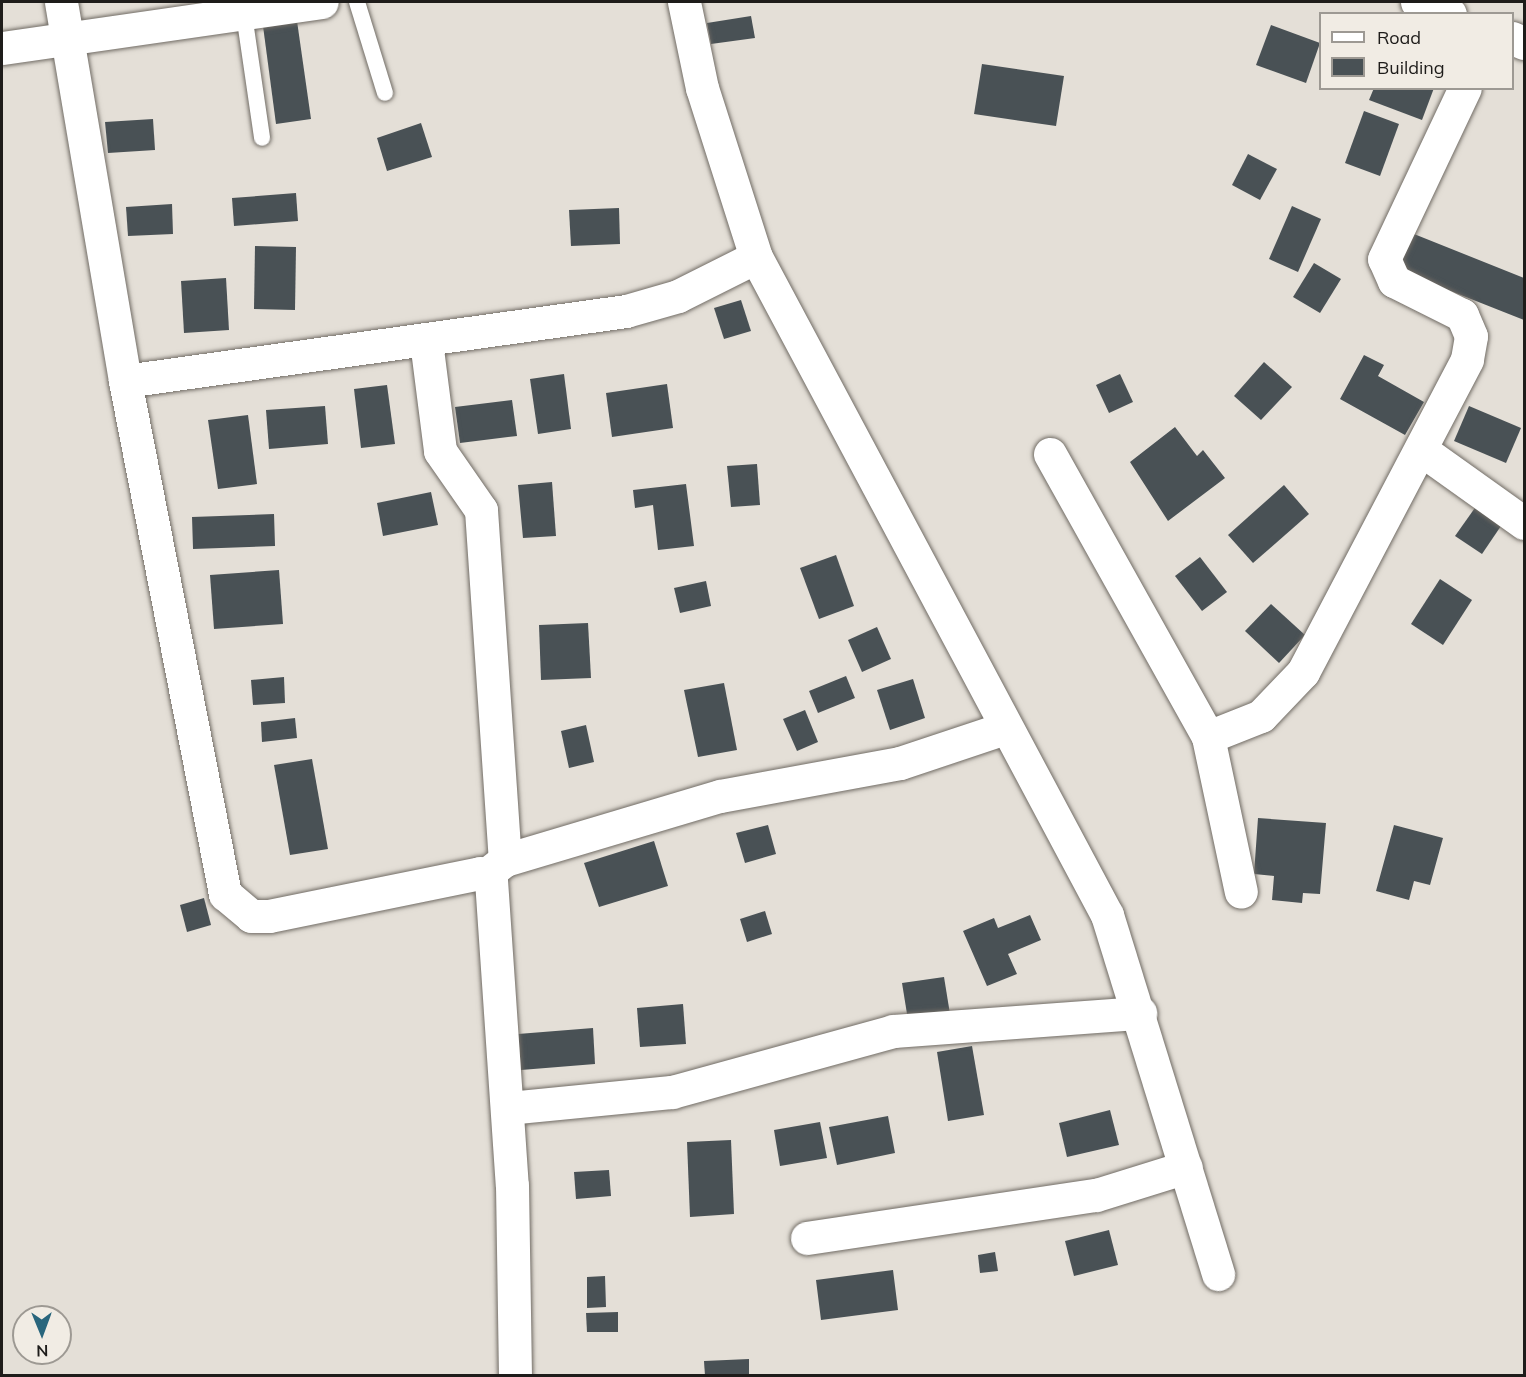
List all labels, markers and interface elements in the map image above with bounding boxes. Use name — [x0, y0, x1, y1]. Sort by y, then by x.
legend — [1319, 12, 1514, 90]
text: Road — [1377, 26, 1421, 49]
text: Building — [1377, 56, 1445, 79]
north arrow — [12, 1305, 72, 1365]
text: N — [36, 1341, 48, 1361]

